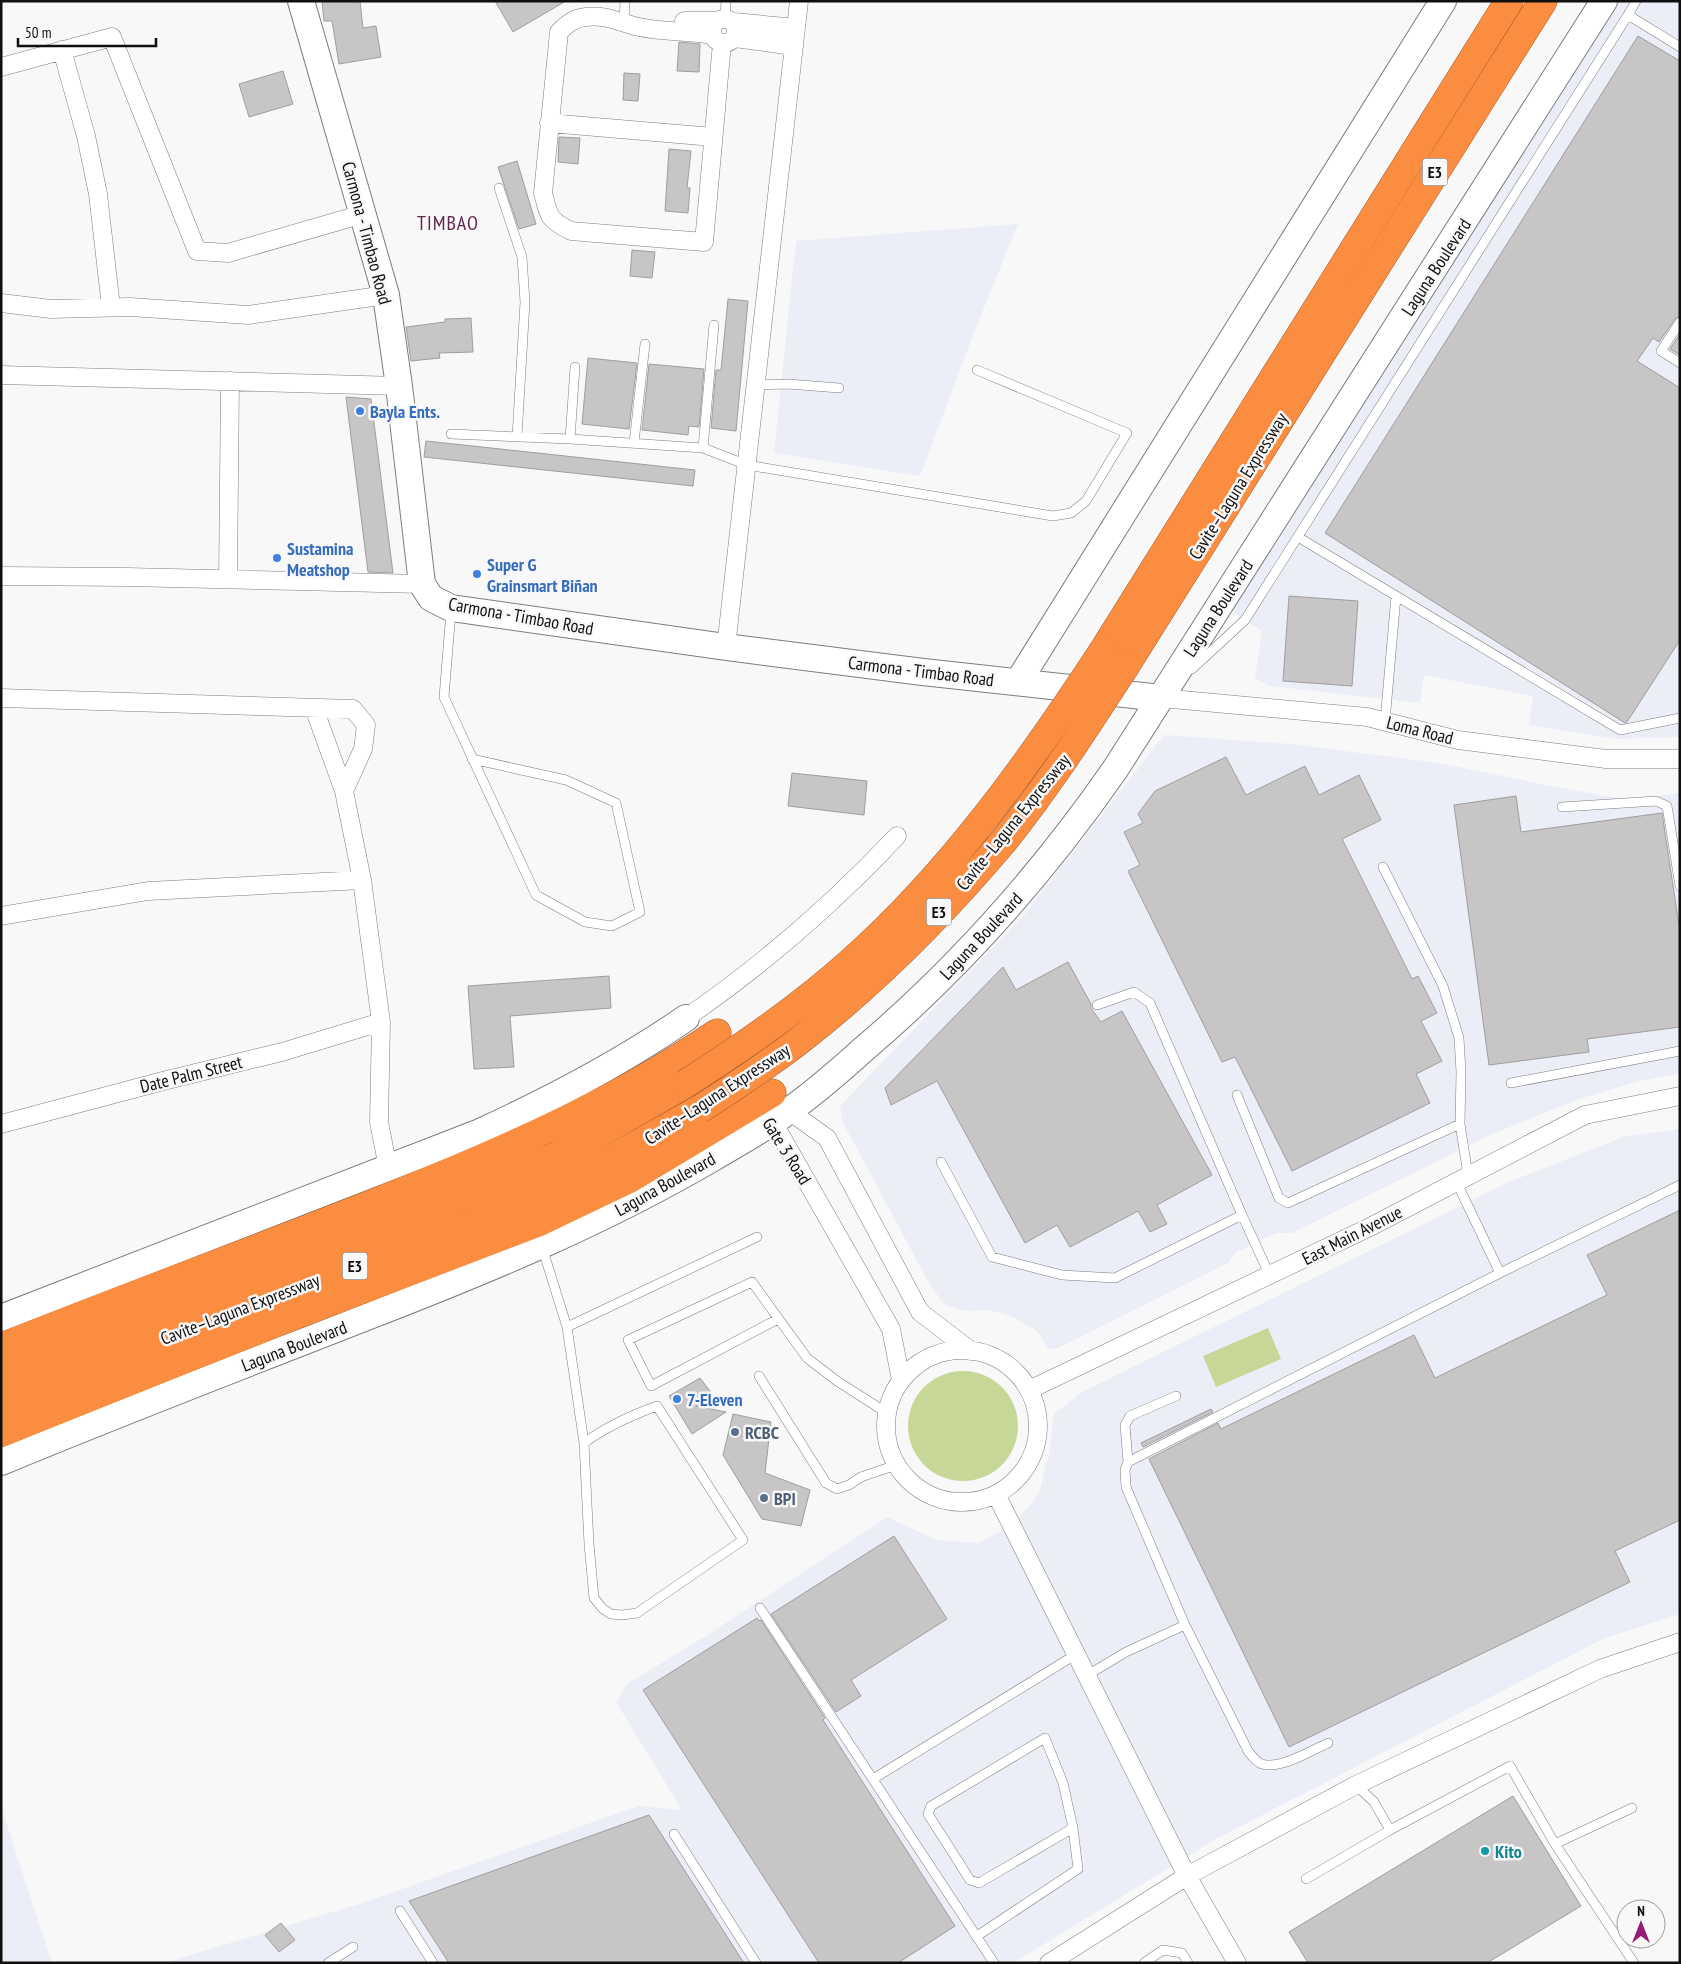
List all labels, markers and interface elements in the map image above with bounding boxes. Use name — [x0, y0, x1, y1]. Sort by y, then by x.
scale bar — [18, 15, 155, 47]
text: 50 m — [25, 23, 51, 42]
road number: E3 — [1422, 158, 1448, 186]
street label: Carmona - Timbao Road — [337, 159, 397, 307]
district label: TIMBAO — [417, 210, 479, 236]
street label: Laguna Boulevard — [1396, 214, 1476, 320]
place label: Bayla Ents. — [370, 400, 440, 423]
marker: Bayla Ents. — [354, 405, 366, 417]
street label: Cavite–Laguna Expressway — [1183, 408, 1293, 564]
place label: Sustamina Meatshop — [287, 537, 353, 581]
marker: Sustamina Meatshop — [271, 552, 283, 564]
place label: Super G Grainsmart Biñan — [487, 553, 598, 597]
street label: Laguna Boulevard — [1178, 555, 1258, 661]
marker: Super G Grainsmart Biñan — [471, 568, 483, 580]
street label: Carmona - Timbao Road — [447, 592, 595, 640]
street label: Carmona - Timbao Road — [847, 651, 995, 691]
street label: Loma Road — [1384, 711, 1456, 749]
street label: Cavite–Laguna Expressway — [951, 749, 1075, 895]
street label: Laguna Boulevard — [935, 887, 1027, 985]
road number: E3 — [926, 899, 952, 926]
street label: Cavite–Laguna Expressway — [640, 1038, 794, 1150]
street label: Date Palm Street — [138, 1050, 245, 1098]
street label: Gate 3 Road — [757, 1113, 817, 1189]
street label: Laguna Boulevard — [611, 1147, 719, 1221]
street label: East Main Avenue — [1298, 1200, 1406, 1270]
road number: E3 — [342, 1252, 368, 1280]
street label: Cavite–Laguna Expressway — [157, 1268, 323, 1350]
street label: Laguna Boulevard — [238, 1315, 350, 1377]
place label: 7-Eleven — [687, 1388, 743, 1411]
marker: 7-Eleven — [671, 1393, 683, 1405]
place label: RCBC — [745, 1421, 779, 1444]
marker: RCBC — [729, 1426, 741, 1438]
place label: BPI — [774, 1487, 796, 1510]
marker: BPI — [758, 1492, 770, 1504]
place label: Kito — [1495, 1840, 1522, 1863]
marker: Kito — [1479, 1845, 1491, 1857]
north arrow — [1616, 1899, 1666, 1949]
text: N — [1637, 1902, 1645, 1920]

